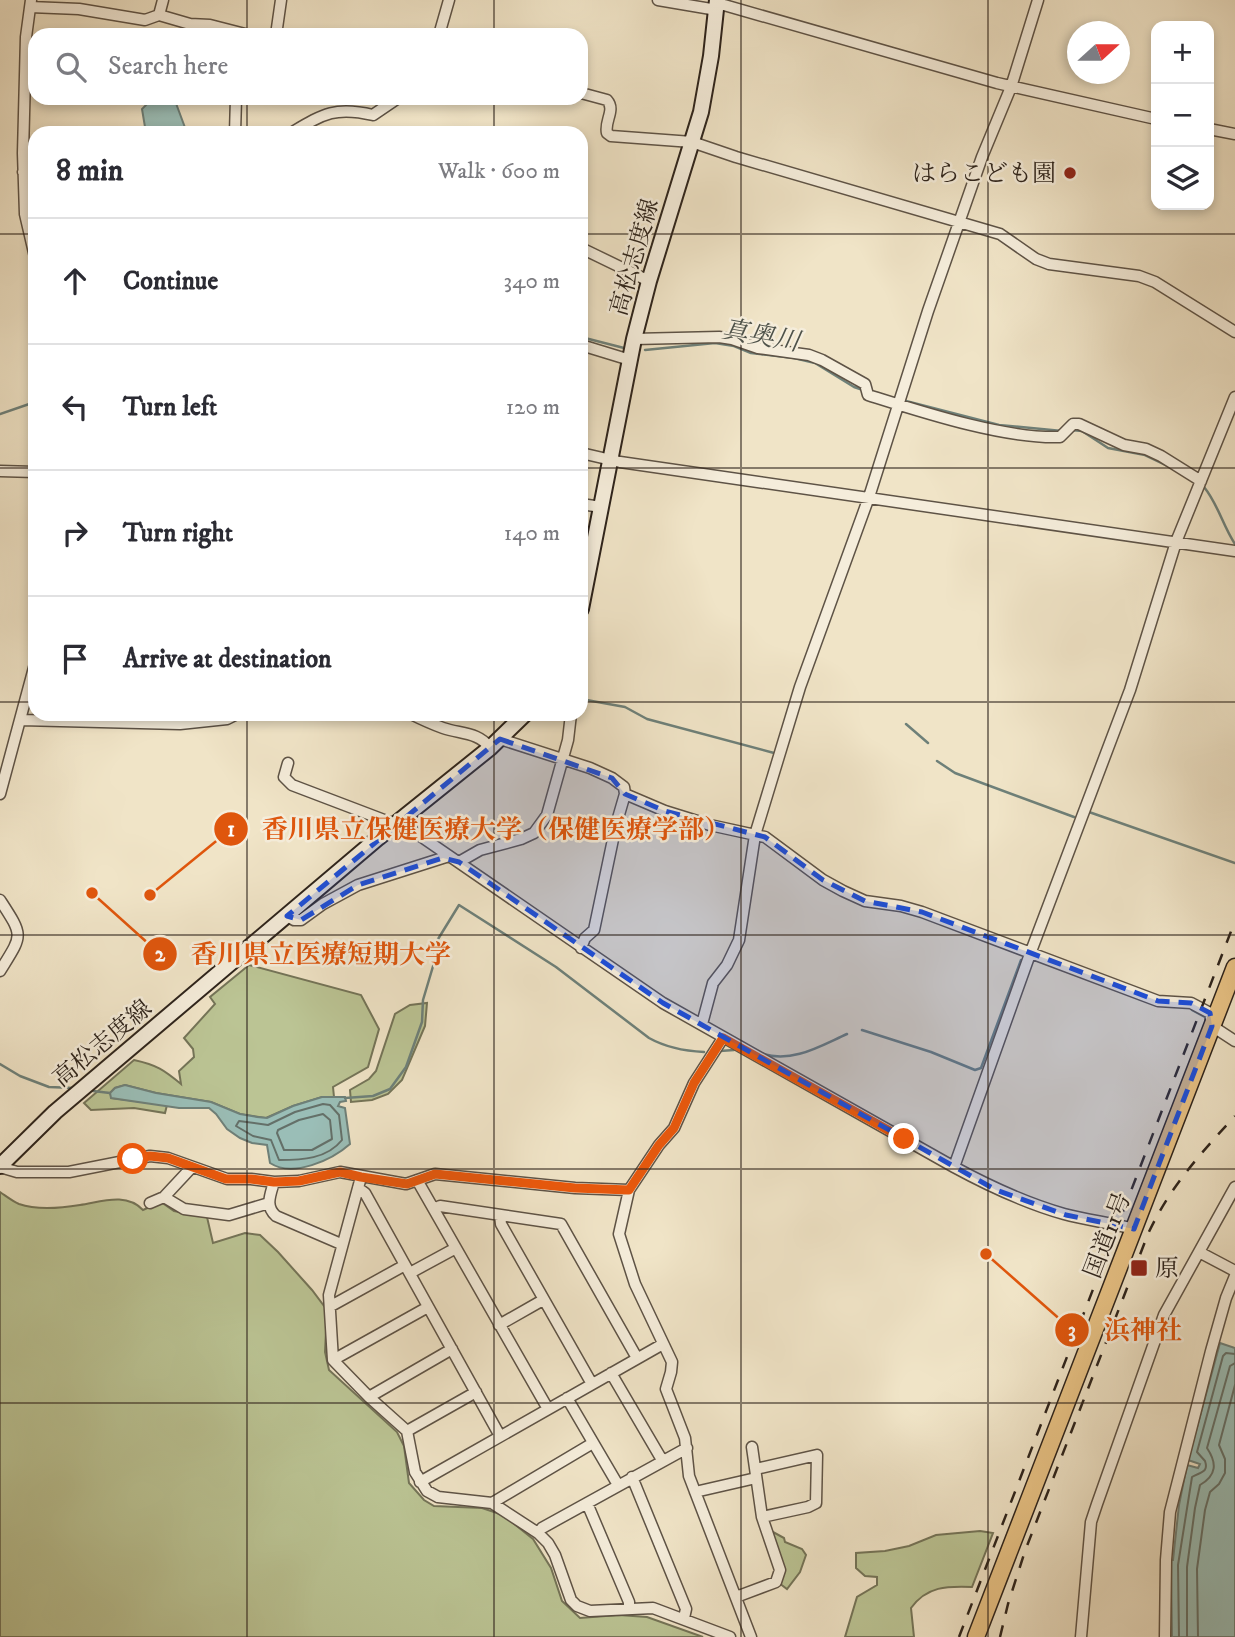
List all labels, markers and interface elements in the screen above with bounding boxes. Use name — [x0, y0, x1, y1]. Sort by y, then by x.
north arrow — [1067, 21, 1130, 84]
map controls — [1151, 21, 1214, 210]
button: + — [1151, 21, 1214, 84]
search box — [28, 28, 588, 105]
icon: search — [52, 48, 90, 86]
text: Search here — [108, 50, 228, 83]
button: − — [1151, 84, 1214, 147]
button: layers — [1151, 147, 1214, 210]
text: 8 min — [56, 153, 123, 190]
text: Walk · 600 m — [438, 157, 560, 186]
place label: はらこども園 — [912, 159, 1056, 189]
marker: はらこども園 — [1062, 165, 1078, 181]
street label: 高松志度線 — [604, 195, 666, 319]
icon: ahead — [56, 262, 94, 300]
text: Continue — [123, 265, 218, 298]
text: 340 m — [504, 267, 560, 296]
water label: 真奥川 — [719, 313, 805, 360]
icon: left — [56, 388, 94, 426]
text: Turn left — [123, 391, 217, 424]
text: 120 m — [506, 393, 560, 422]
icon: right — [56, 514, 94, 552]
text: Turn right — [123, 517, 233, 550]
text: 140 m — [504, 519, 560, 548]
icon: arrive — [56, 640, 94, 678]
text: Arrive at destination — [123, 643, 332, 676]
callout: 香川県立保健医療大学（保健医療学部） — [213, 806, 744, 853]
text: 香川県立保健医療大学（保健医療学部） — [262, 814, 730, 847]
text: 1 — [227, 817, 235, 843]
callout: 香川県立医療短期大学 — [142, 930, 465, 977]
text: 香川県立医療短期大学 — [191, 939, 451, 972]
text: 2 — [155, 942, 166, 968]
street label: 高松志度線 — [47, 994, 158, 1094]
route end — [888, 1123, 919, 1154]
route start — [117, 1143, 148, 1174]
street label: 国道11号 — [1078, 1188, 1138, 1283]
place label: 原 — [1155, 1254, 1179, 1284]
marker: 原 — [1129, 1258, 1149, 1278]
callout: 浜神社 — [1055, 1307, 1196, 1354]
text: 浜神社 — [1104, 1315, 1182, 1348]
text: 3 — [1068, 1318, 1076, 1344]

